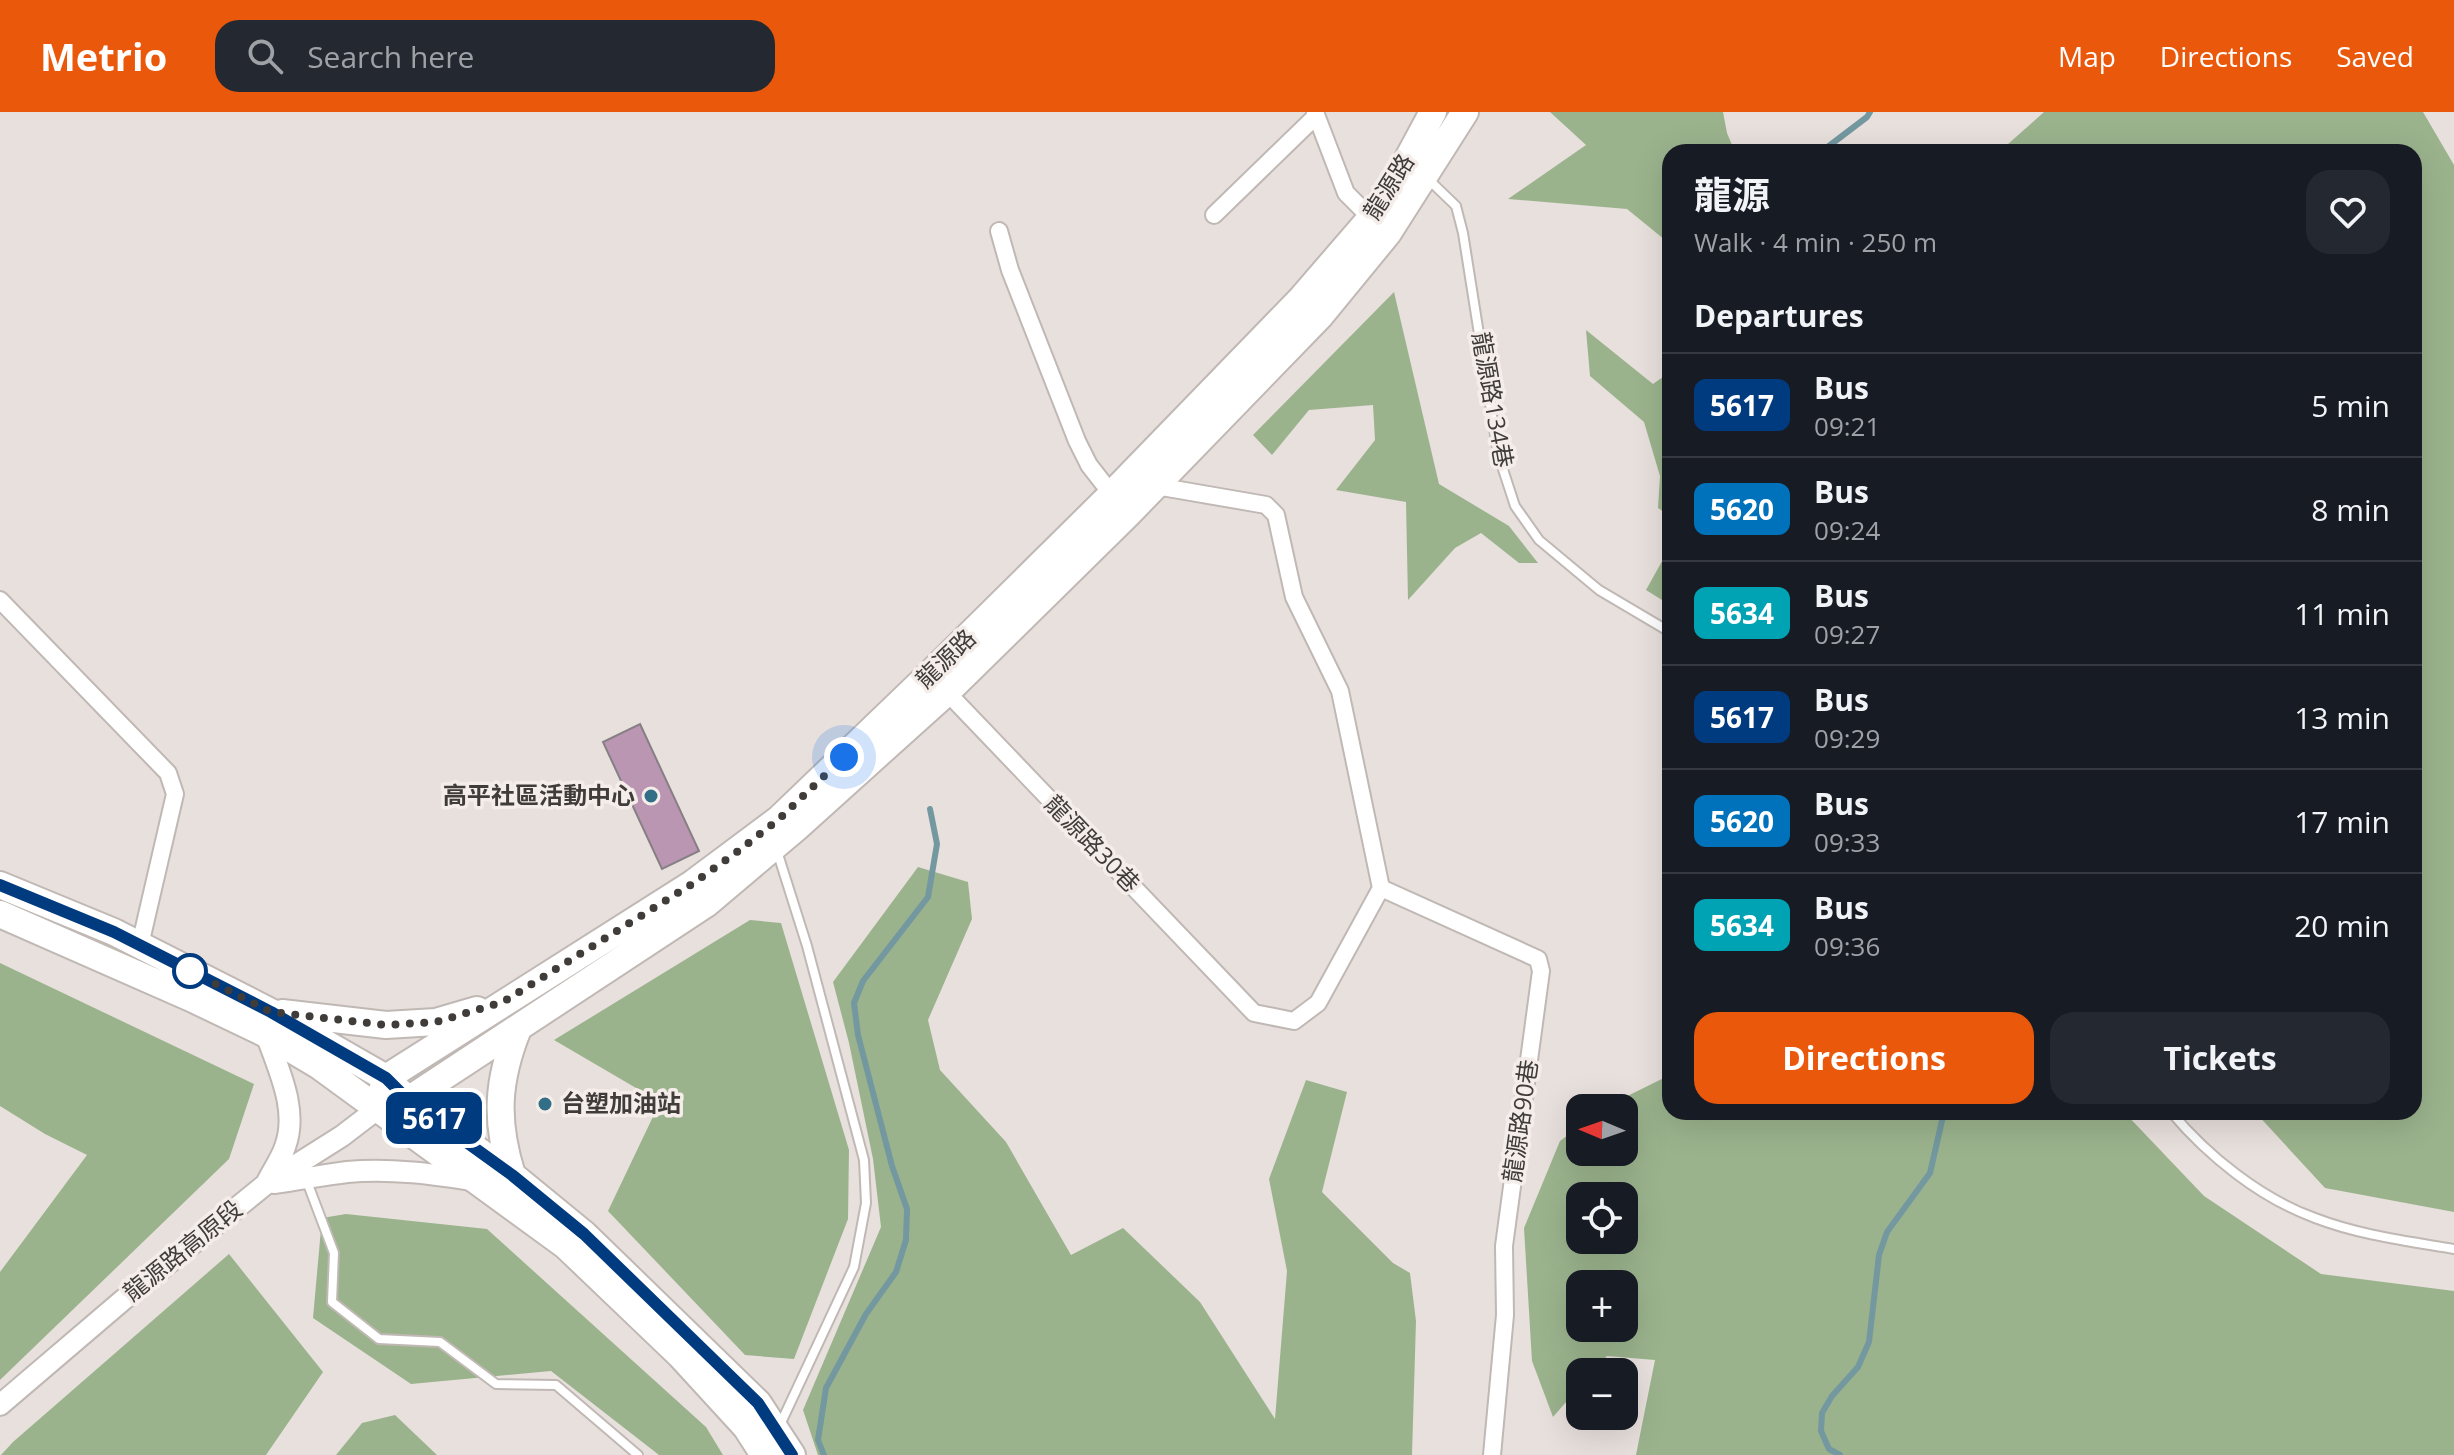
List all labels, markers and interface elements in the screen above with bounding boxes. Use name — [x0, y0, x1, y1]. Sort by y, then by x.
search box — [215, 20, 775, 92]
text: Metrio — [40, 30, 167, 82]
icon: search — [243, 34, 287, 78]
text: Search here — [307, 36, 474, 77]
text: Map — [2058, 37, 2116, 75]
text: Directions — [2160, 37, 2292, 75]
text: Saved — [2336, 37, 2414, 75]
street label: 龍源路 — [1355, 147, 1421, 225]
text: 龍源 — [1694, 168, 1770, 220]
button: heart — [2306, 170, 2390, 254]
text: Walk · 4 min · 250 m — [1694, 224, 1937, 260]
text: Departures — [1694, 295, 1864, 336]
street label: 龍源路134巷 — [1465, 329, 1522, 470]
text: Bus — [1814, 367, 1869, 408]
text: 5 min — [2311, 385, 2390, 426]
text: 5617 — [1710, 386, 1774, 424]
text: 09:21 — [1814, 408, 1880, 444]
text: Bus — [1814, 471, 1869, 512]
text: 8 min — [2311, 489, 2390, 530]
text: 5620 — [1710, 490, 1774, 528]
text: 09:24 — [1814, 512, 1880, 548]
text: Bus — [1814, 575, 1869, 616]
text: 11 min — [2294, 593, 2390, 634]
text: 5634 — [1710, 594, 1774, 632]
text: 09:27 — [1814, 616, 1880, 652]
street label: 龍源路 — [908, 621, 982, 695]
text: Bus — [1814, 679, 1869, 720]
text: 13 min — [2294, 697, 2390, 738]
text: 5617 — [1710, 698, 1774, 736]
text: 09:29 — [1814, 720, 1880, 756]
your location — [824, 737, 864, 777]
place label: 高平社區活動中心 — [443, 778, 635, 811]
text: Bus — [1814, 783, 1869, 824]
marker: 高平社區活動中心 — [642, 787, 660, 805]
street label: 龍源路30巷 — [1038, 787, 1148, 899]
text: 17 min — [2294, 801, 2390, 842]
text: 5620 — [1710, 802, 1774, 840]
text: 09:33 — [1814, 824, 1880, 860]
text: Bus — [1814, 887, 1869, 928]
text: 20 min — [2294, 905, 2390, 946]
text: 5634 — [1710, 906, 1774, 944]
text: 09:36 — [1814, 928, 1880, 964]
unlabelled marker — [173, 954, 207, 988]
button: Directions — [1694, 1012, 2034, 1104]
button: Tickets — [2050, 1012, 2390, 1104]
street label: 龍源路90巷 — [1495, 1057, 1544, 1184]
place label: 台塑加油站 — [561, 1086, 681, 1119]
line badge: 5617 — [378, 1092, 490, 1144]
north arrow — [1566, 1094, 1638, 1166]
map controls — [1566, 1094, 1638, 1430]
marker: 台塑加油站 — [536, 1095, 554, 1113]
text: 5617 — [402, 1099, 466, 1137]
button: locate — [1566, 1182, 1638, 1254]
street label: 龍源路高原段 — [116, 1192, 248, 1308]
button: + — [1566, 1270, 1638, 1342]
button: − — [1566, 1358, 1638, 1430]

